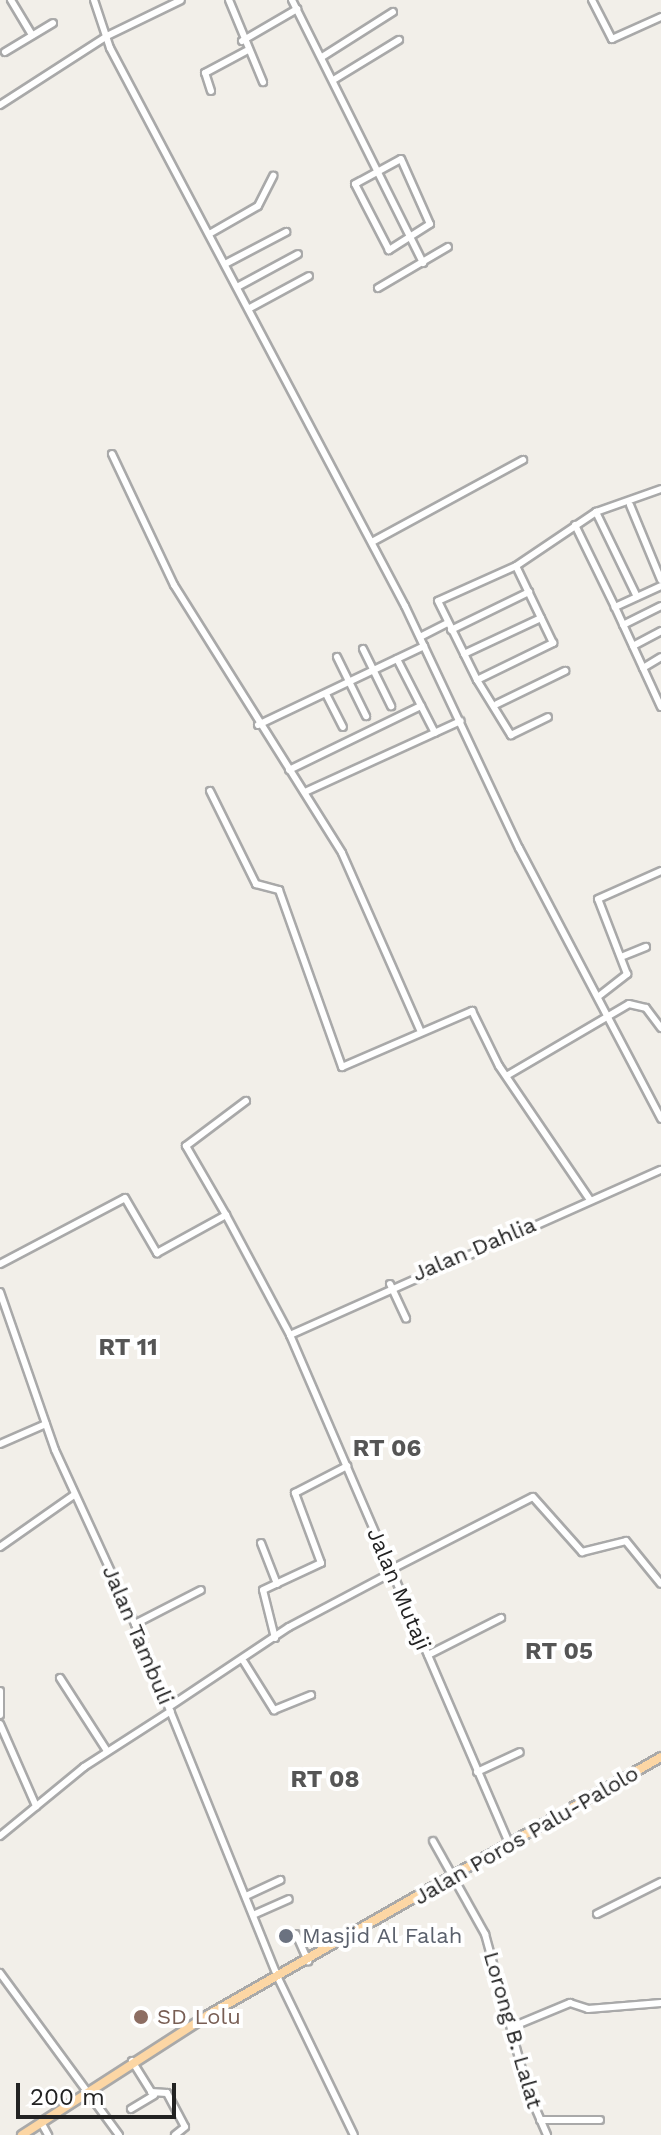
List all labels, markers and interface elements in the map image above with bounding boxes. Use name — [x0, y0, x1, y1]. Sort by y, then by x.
street label: Jalan Dahlia — [408, 1211, 540, 1287]
district label: RT 11 — [98, 1334, 158, 1362]
district label: RT 06 — [352, 1435, 422, 1463]
street label: Jalan Mutaji — [361, 1524, 437, 1654]
street label: Jalan Tambuli — [97, 1561, 179, 1709]
district label: RT 05 — [525, 1638, 593, 1666]
street label: Jalan Poros Palu-Palolo — [409, 1760, 643, 1910]
district label: RT 08 — [290, 1766, 360, 1794]
place label: Masjid Al Falah — [302, 1923, 464, 1949]
marker: Masjid Al Falah — [277, 1927, 295, 1945]
street label: Lorong B. Lalat — [478, 1949, 548, 2111]
place label: SD Lolu — [157, 2004, 241, 2030]
marker: SD Lolu — [132, 2008, 150, 2026]
scale bar — [20, 2067, 180, 2117]
text: 200 m — [30, 2083, 105, 2111]

